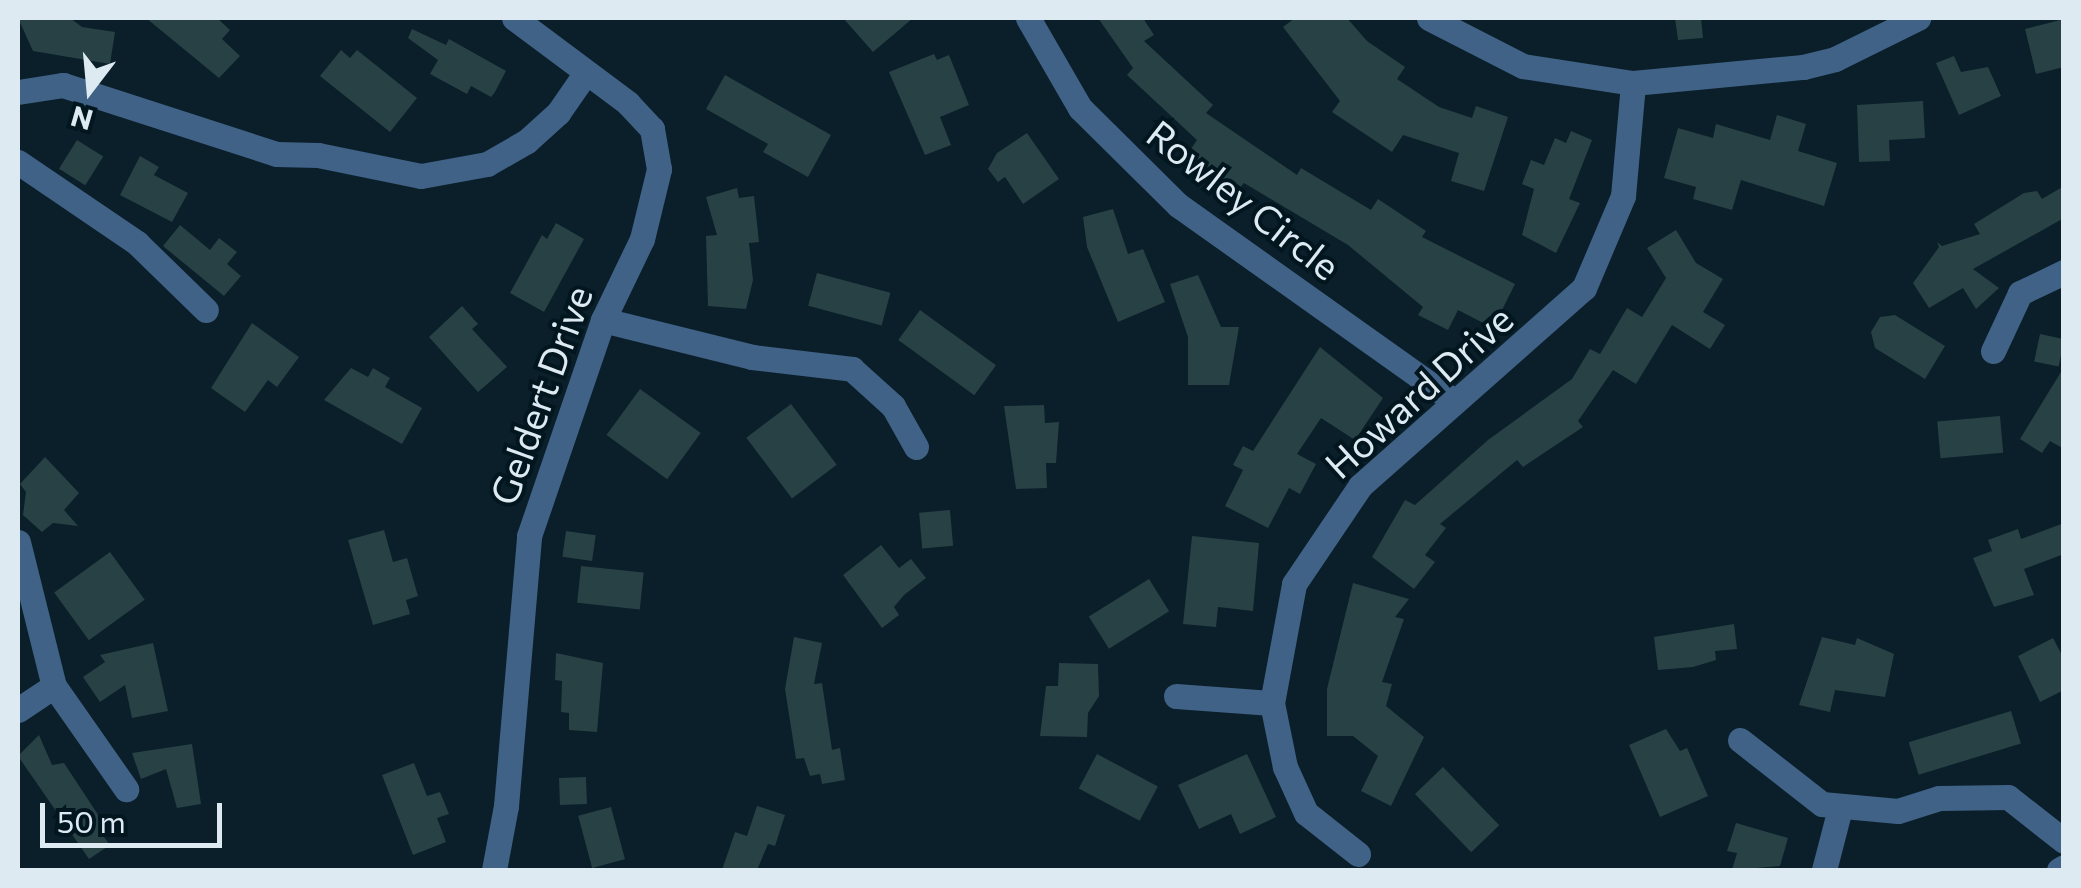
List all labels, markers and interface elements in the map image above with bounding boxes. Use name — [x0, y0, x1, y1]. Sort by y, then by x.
north arrow — [40, 40, 140, 140]
text: N — [67, 100, 97, 138]
street label: Rowley Circle — [1139, 110, 1349, 288]
street label: Geldert Drive — [479, 279, 601, 511]
street label: Howard Drive — [1315, 295, 1521, 487]
scale bar — [45, 783, 228, 845]
text: 50 m — [57, 802, 126, 839]

